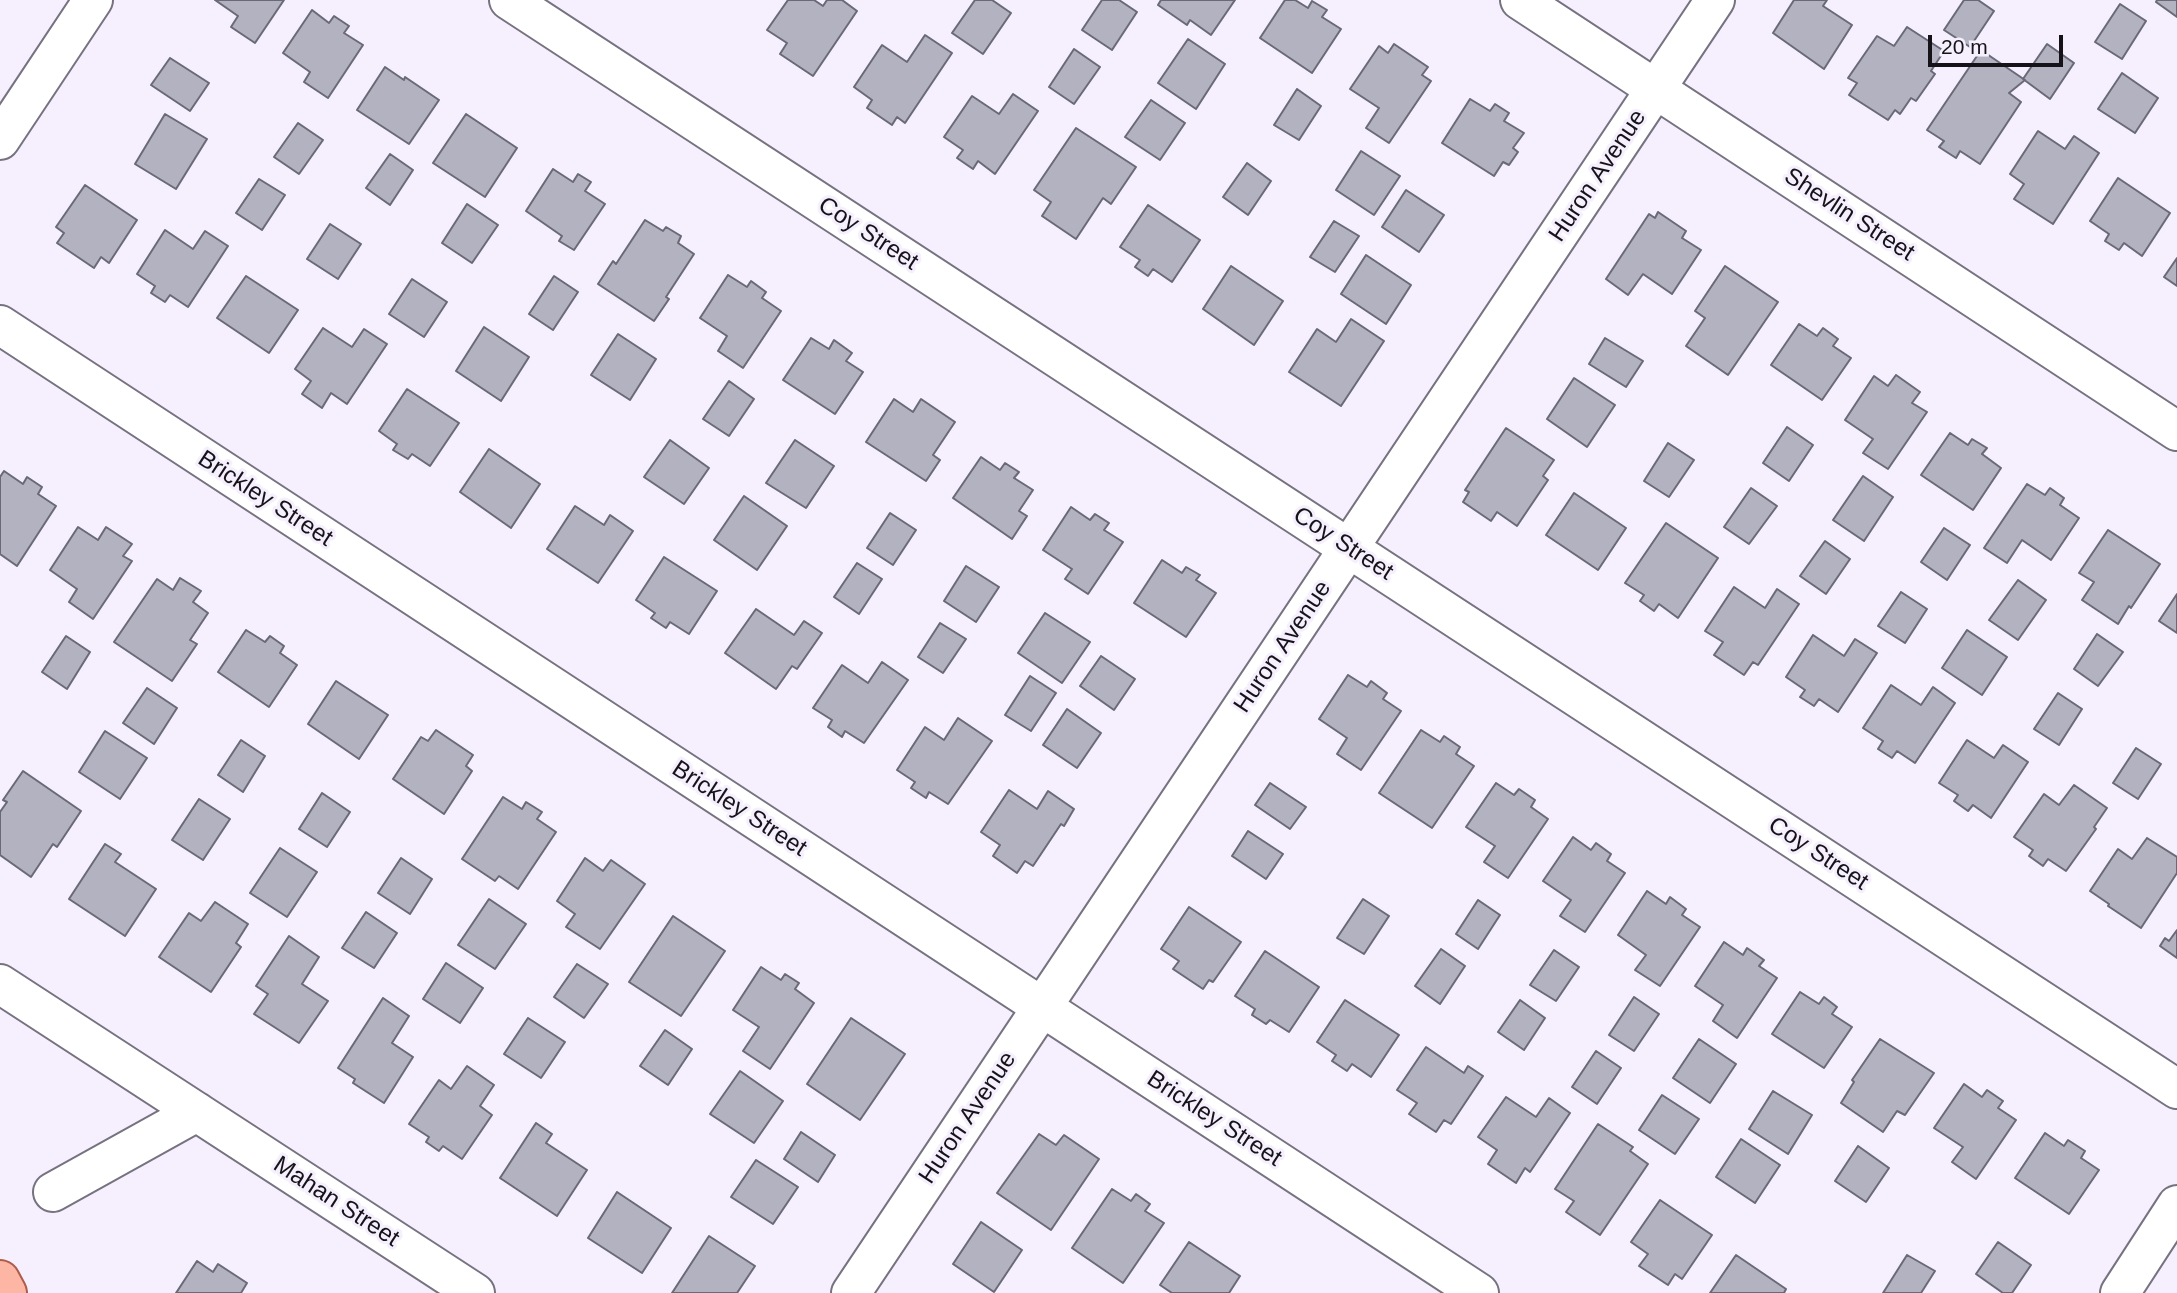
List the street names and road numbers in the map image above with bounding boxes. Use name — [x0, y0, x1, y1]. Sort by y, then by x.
street label: Huron Avenue — [1543, 105, 1653, 247]
street label: Shevlin Street — [1779, 162, 1919, 268]
street label: Coy Street — [813, 191, 923, 277]
street label: Brickley Street — [192, 445, 338, 553]
street label: Coy Street — [1288, 501, 1398, 587]
street label: Huron Avenue — [1228, 576, 1338, 718]
street label: Brickley Street — [666, 755, 812, 863]
street label: Coy Street — [1763, 811, 1873, 897]
street label: Huron Avenue — [913, 1047, 1023, 1189]
street label: Brickley Street — [1141, 1065, 1287, 1173]
street label: Mahan Street — [268, 1151, 404, 1253]

